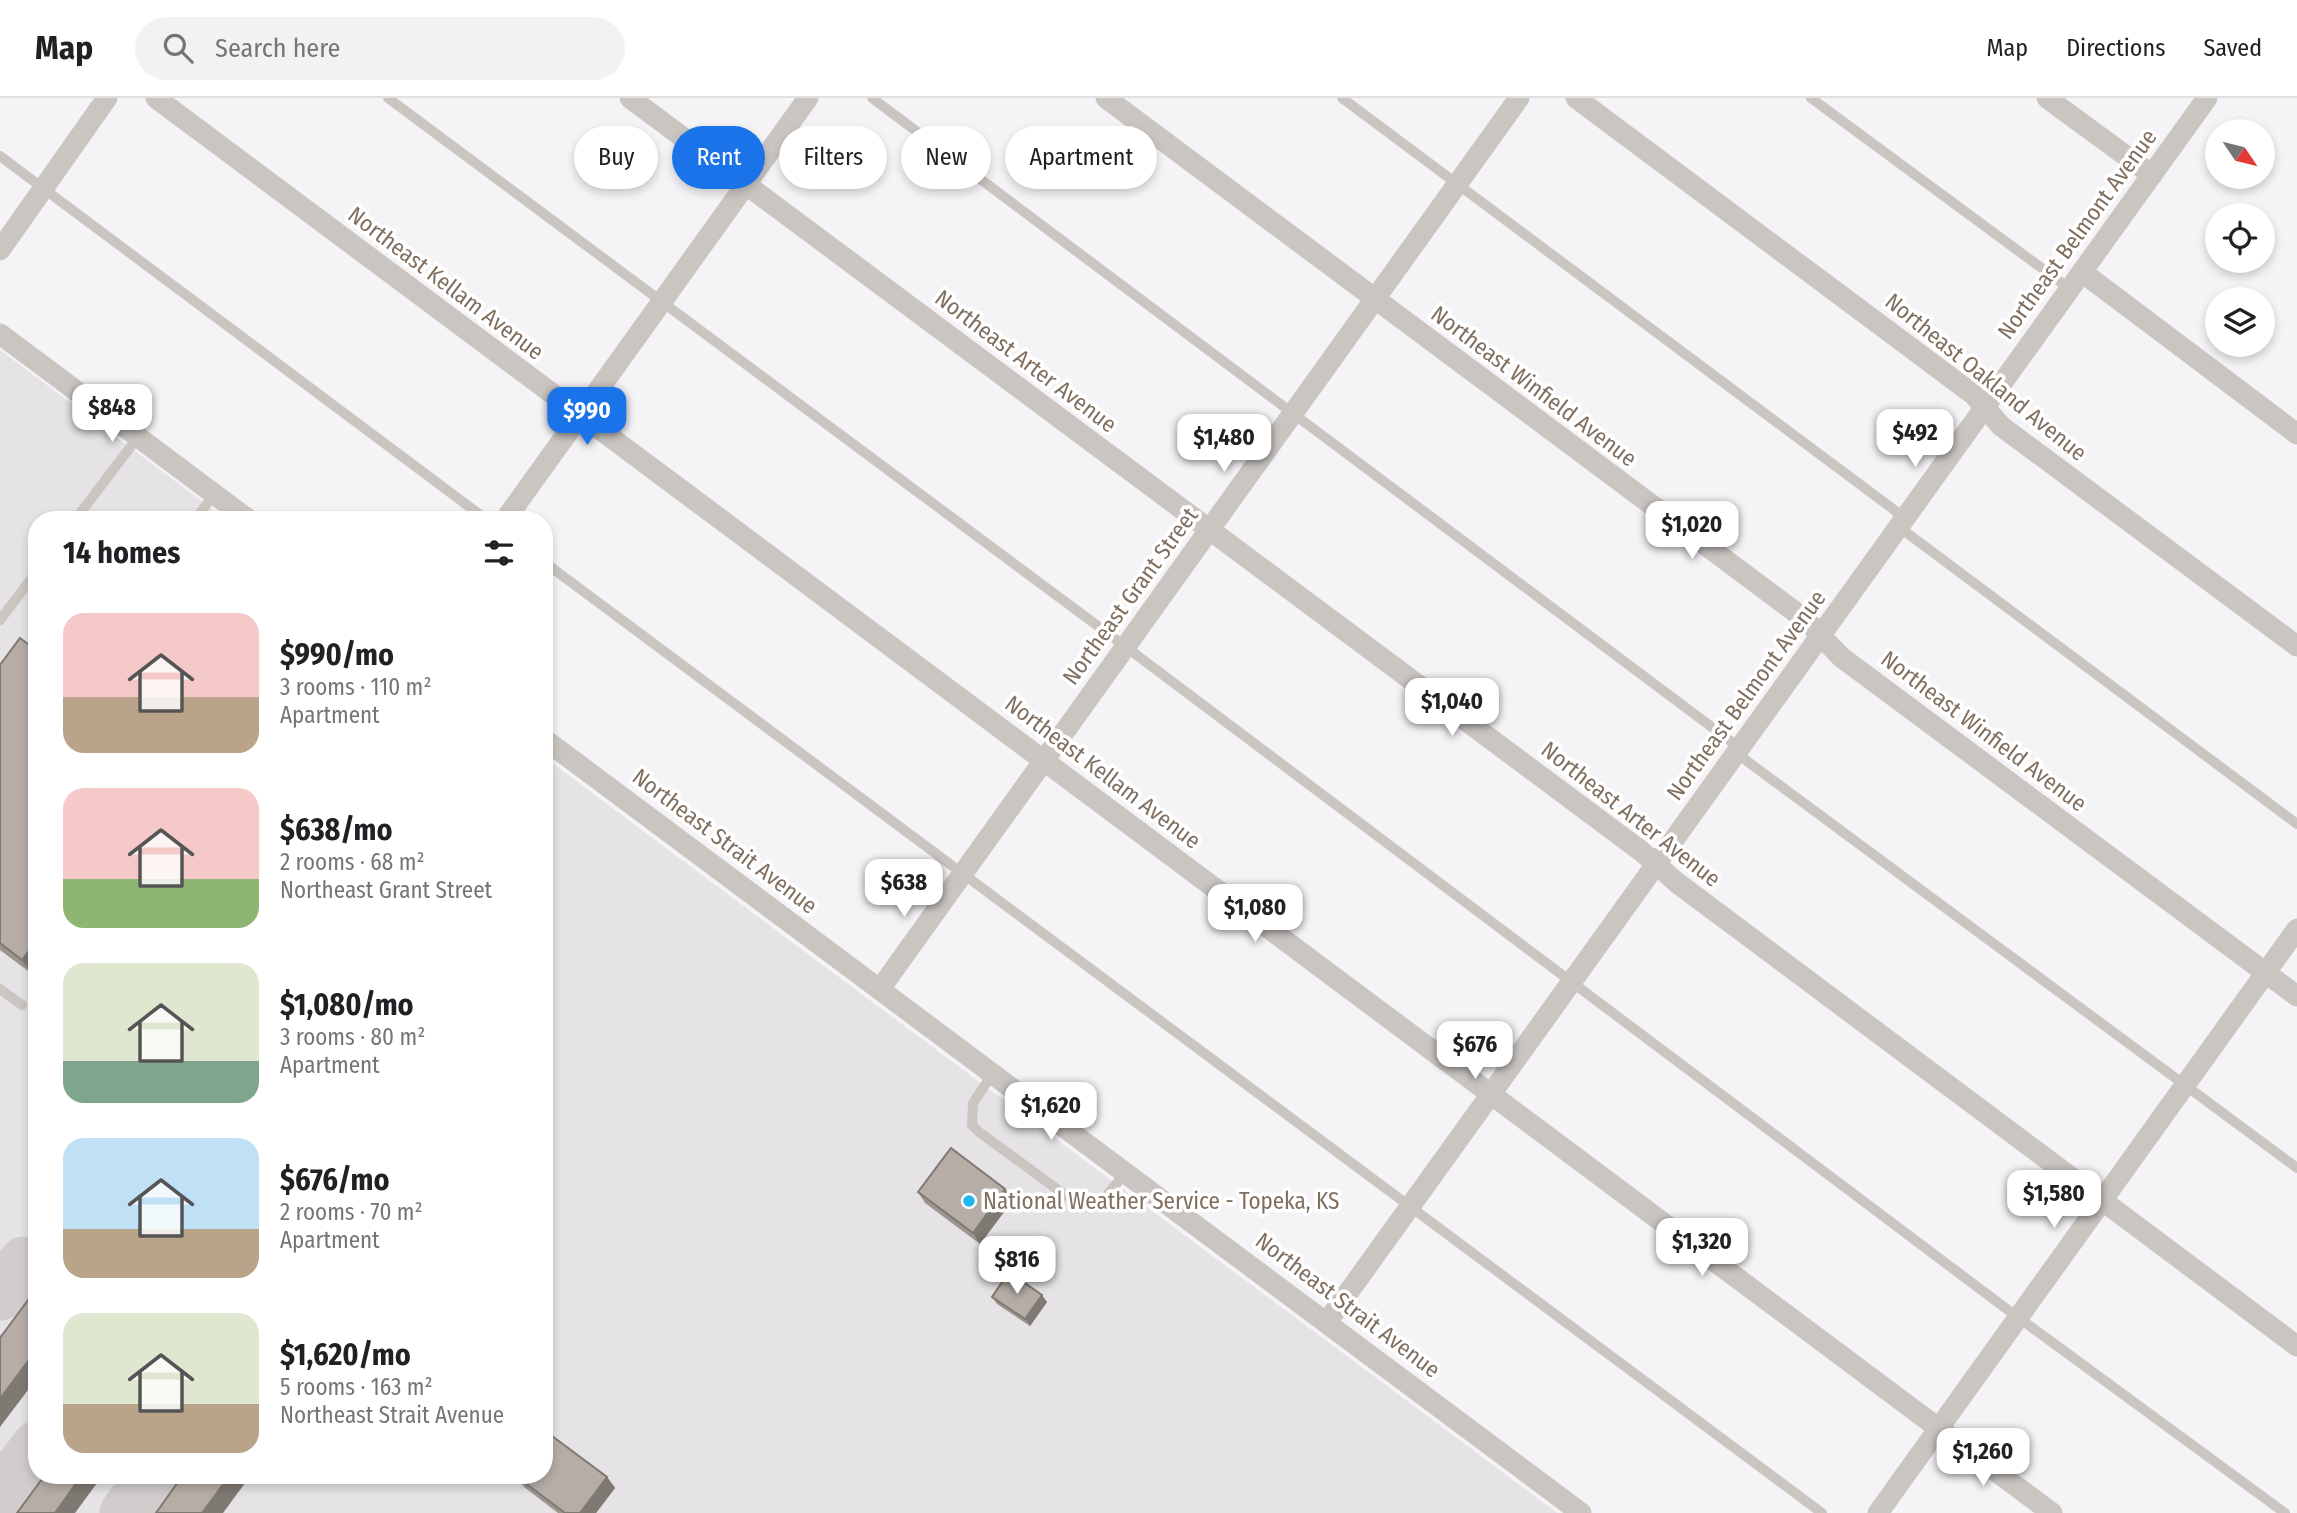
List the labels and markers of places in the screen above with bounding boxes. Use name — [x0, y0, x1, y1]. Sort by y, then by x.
pin: $848 — [71, 384, 153, 444]
pin: $990 — [546, 388, 628, 447]
pin: $492 — [1874, 410, 1956, 469]
pin: $1,480 — [1167, 414, 1281, 474]
pin: $1,020 — [1635, 502, 1749, 561]
pin: $1,040 — [1395, 678, 1509, 738]
pin: $638 — [863, 860, 945, 919]
pin: $1,080 — [1198, 884, 1312, 944]
pin: $676 — [1434, 1021, 1516, 1081]
pin: $1,620 — [994, 1082, 1108, 1142]
pin: $1,580 — [1997, 1170, 2111, 1230]
place label: National Weather Service - Topeka, KS — [983, 1187, 1339, 1215]
marker: National Weather Service - Topeka, KS — [961, 1193, 977, 1209]
pin: $1,320 — [1645, 1218, 1759, 1278]
pin: $816 — [976, 1236, 1058, 1296]
pin: $1,260 — [1926, 1428, 2040, 1488]

